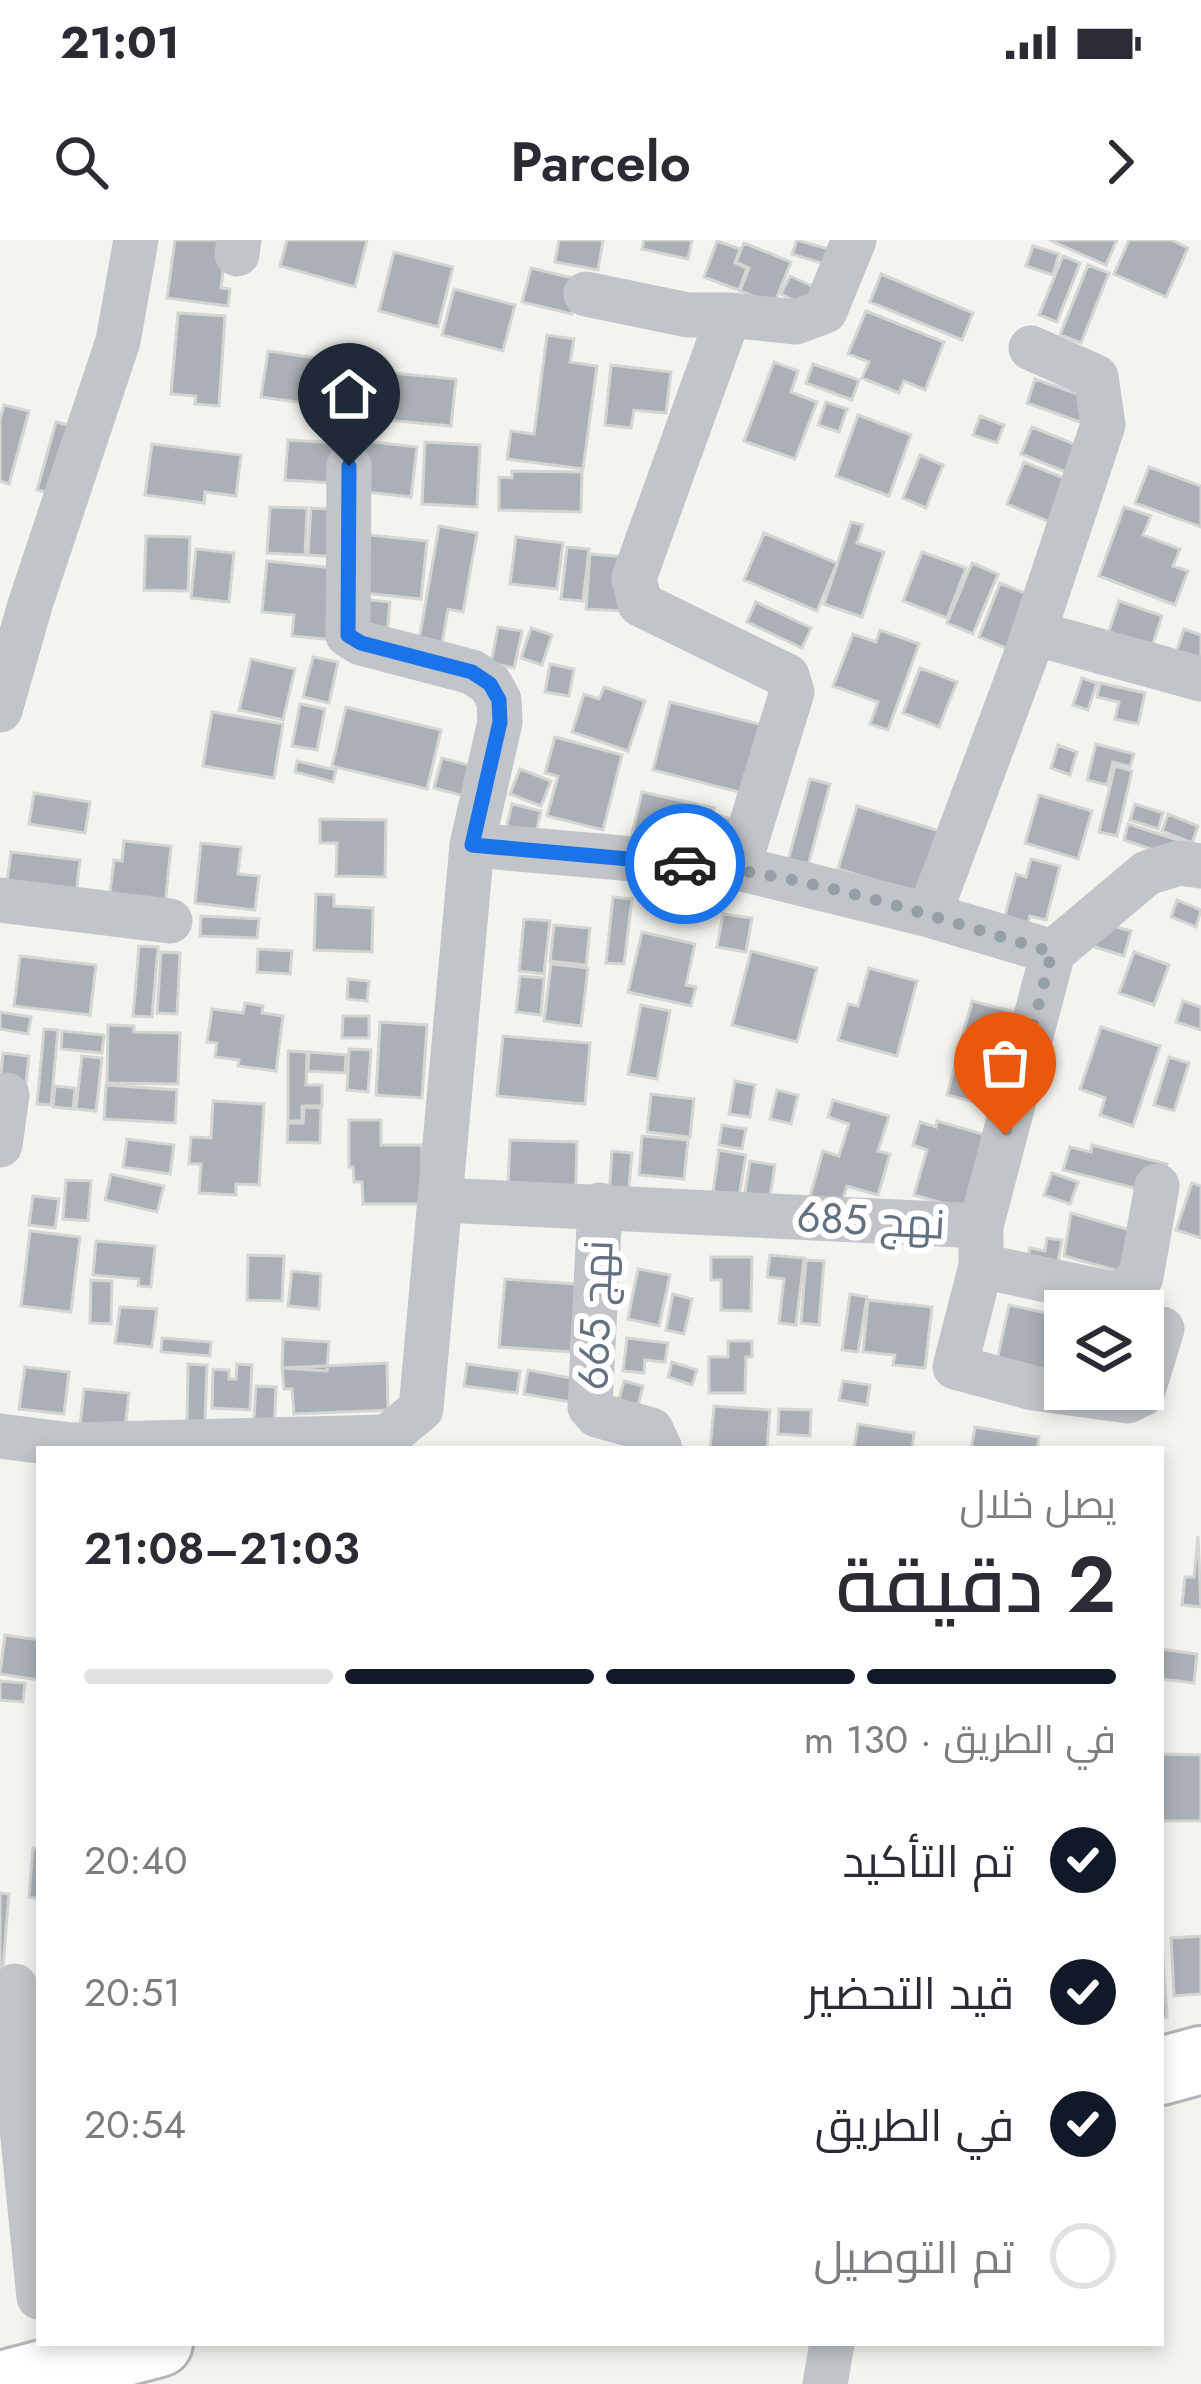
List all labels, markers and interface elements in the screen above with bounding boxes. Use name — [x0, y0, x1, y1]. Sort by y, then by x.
text: 21:01 — [60, 10, 180, 75]
text: Parcelo — [510, 123, 691, 201]
icon: search — [48, 129, 114, 195]
icon: forward — [1087, 129, 1153, 195]
pin — [298, 343, 400, 466]
icon: home — [316, 361, 382, 427]
courier — [625, 804, 745, 924]
icon: car — [652, 831, 718, 897]
pin — [954, 1012, 1056, 1135]
icon: bag — [972, 1030, 1038, 1096]
street label: نهج 685 — [795, 1186, 947, 1255]
street label: نهج 665 — [562, 1239, 629, 1391]
map controls — [1044, 1290, 1164, 1410]
button: layers — [1044, 1290, 1164, 1410]
text: يصل خلال — [960, 1476, 1116, 1533]
text: 21:03–21:08 — [84, 1516, 360, 1581]
text: 2 دقيقة — [836, 1529, 1116, 1641]
text: في الطريق · 130 m — [804, 1711, 1116, 1768]
icon: check — [1050, 1827, 1116, 1893]
text: تم التأكيد — [842, 1829, 1014, 1894]
text: 20:40 — [84, 1832, 187, 1889]
icon: check — [1050, 1959, 1116, 2025]
text: قيد التحضير — [806, 1961, 1014, 2026]
text: 20:51 — [84, 1964, 181, 2021]
icon: check — [1050, 2091, 1116, 2157]
text: في الطريق — [815, 2093, 1014, 2158]
text: 20:54 — [84, 2096, 186, 2153]
text: تم التوصيل — [814, 2225, 1014, 2290]

